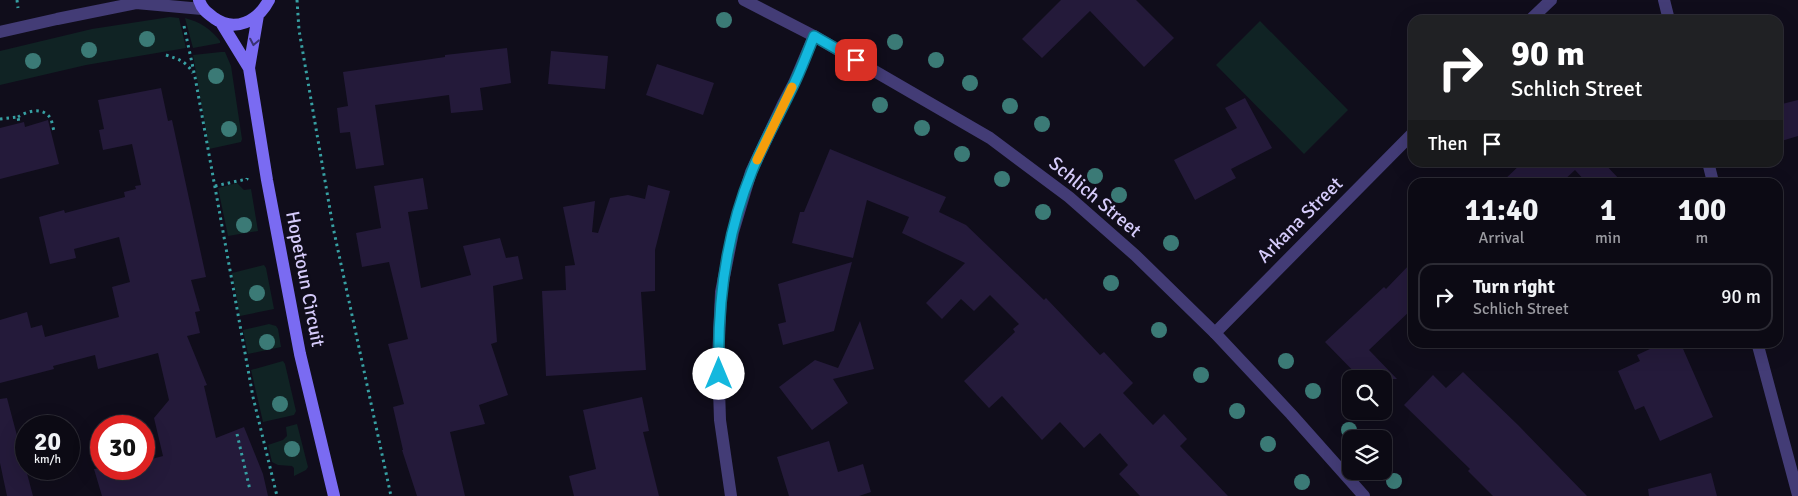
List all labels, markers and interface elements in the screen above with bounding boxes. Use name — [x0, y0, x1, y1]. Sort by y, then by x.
text: 90 m — [1511, 32, 1585, 75]
icon: right — [1428, 35, 1493, 100]
one-way arrow — [249, 37, 259, 46]
pin — [835, 39, 877, 81]
icon: arrive — [842, 46, 870, 74]
text: Schlich Street — [1511, 75, 1642, 102]
icon: arrive — [1478, 130, 1506, 158]
text: Then — [1428, 132, 1468, 156]
street label: Schlich Street — [1044, 151, 1146, 243]
street label: Arkana Street — [1252, 172, 1348, 268]
text: 11:40 — [1465, 192, 1538, 229]
text: 1 — [1600, 192, 1616, 229]
text: 100 — [1678, 192, 1726, 229]
street label: Hopetoun Circuit — [280, 209, 330, 349]
text: Arrival — [1478, 228, 1525, 248]
text: min — [1595, 228, 1621, 248]
text: m — [1696, 228, 1708, 248]
text: Turn right — [1473, 275, 1555, 299]
icon: right — [1430, 283, 1458, 311]
text: 90 m — [1721, 285, 1761, 309]
text: Schlich Street — [1473, 299, 1569, 319]
position arrow — [692, 347, 744, 399]
map controls — [1342, 370, 1392, 480]
button: search — [1342, 370, 1392, 420]
speed limit sign: 30 — [90, 415, 155, 480]
text: 20 — [34, 426, 61, 457]
button: layers — [1342, 430, 1392, 480]
text: km/h — [34, 452, 61, 467]

